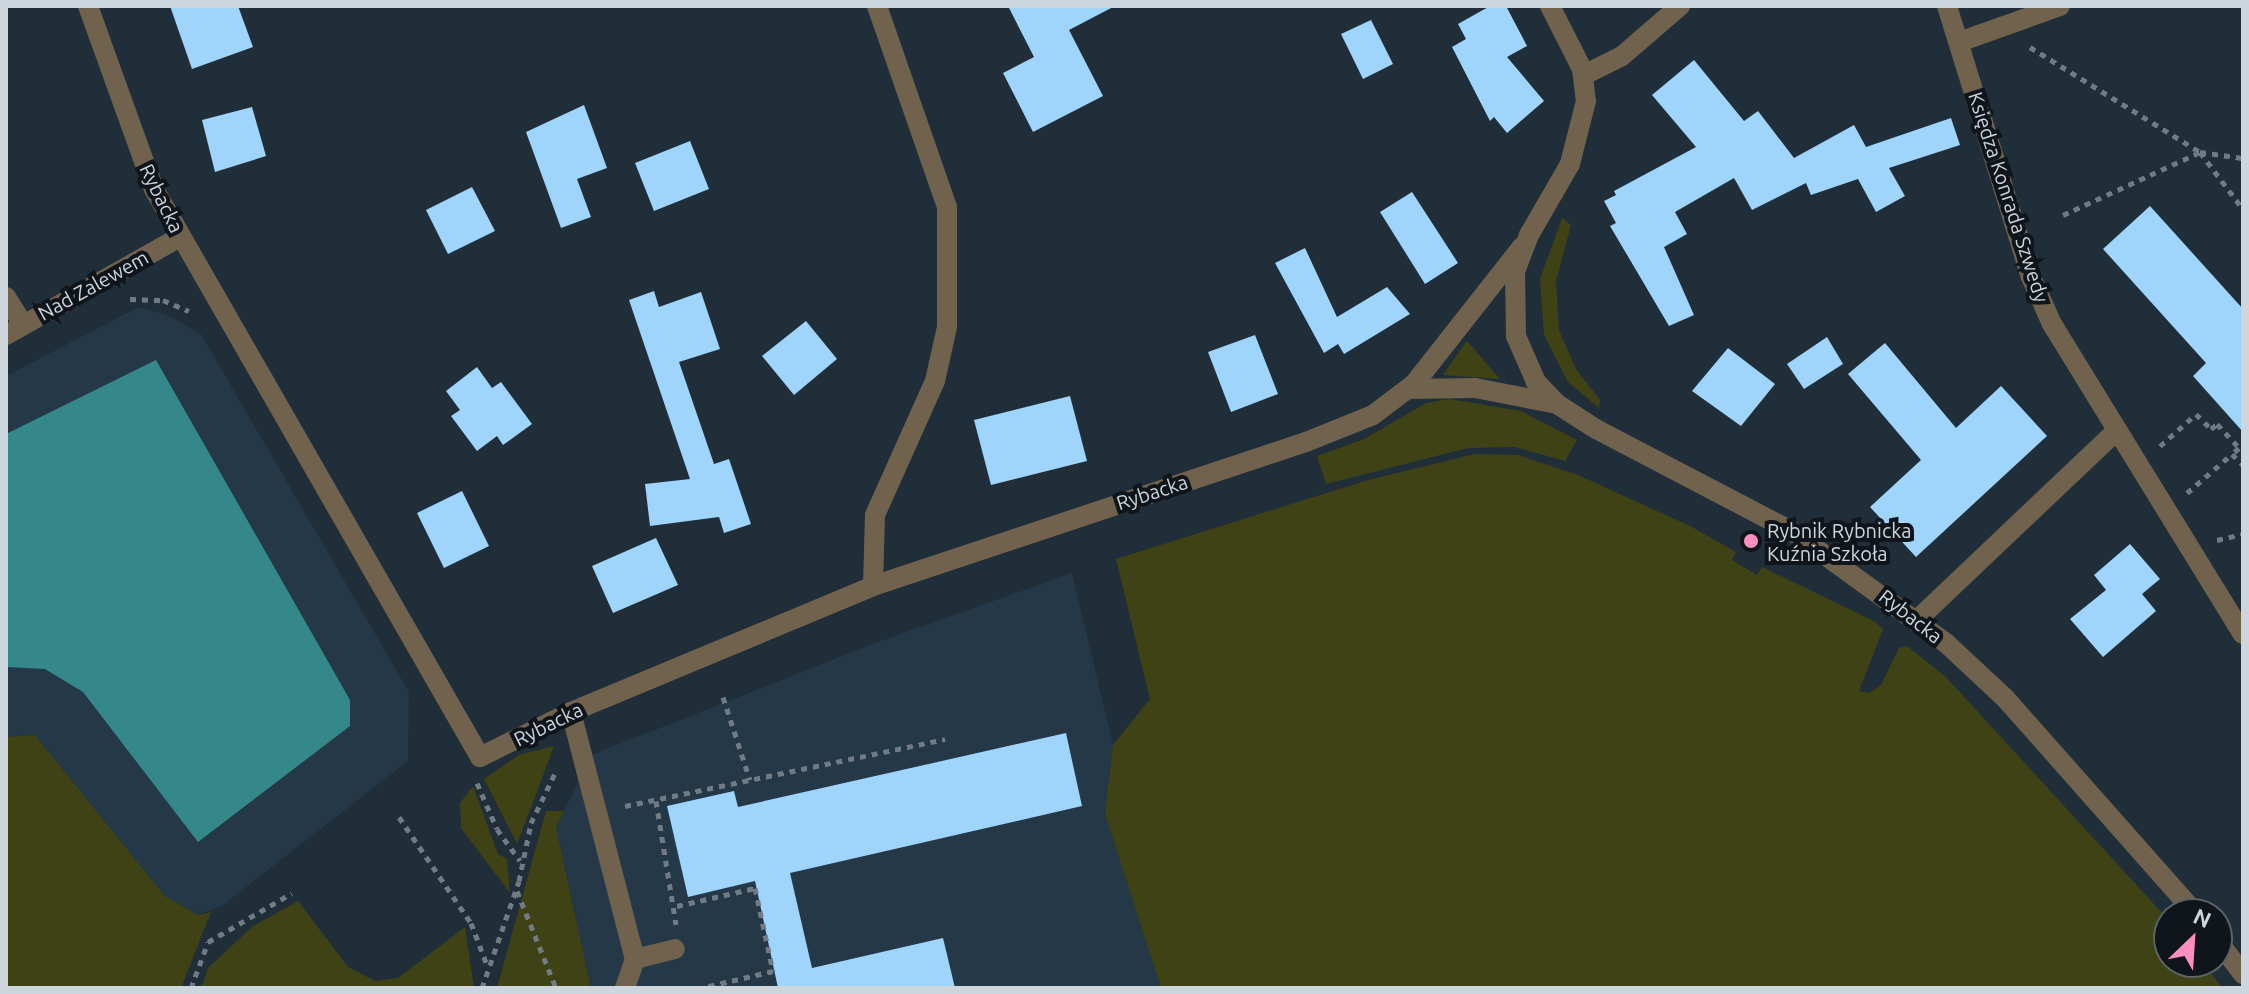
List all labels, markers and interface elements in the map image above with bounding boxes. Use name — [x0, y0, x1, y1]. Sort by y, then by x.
street label: Księdza Konrada Szwedy — [1964, 89, 2054, 305]
street label: Rybacka — [135, 160, 189, 236]
street label: Nad Zalewem — [34, 245, 152, 325]
street label: Rybacka — [1113, 469, 1191, 515]
place label: Rybnik Rybnicka Kuźnia Szkoła — [1767, 518, 1912, 565]
marker: Rybnik Rybnicka Kuźnia Szkoła — [1742, 532, 1760, 550]
street label: Rybacka — [1875, 584, 1947, 648]
street label: Rybacka — [510, 697, 586, 751]
north arrow — [2153, 898, 2233, 978]
text: N — [2190, 903, 2215, 932]

